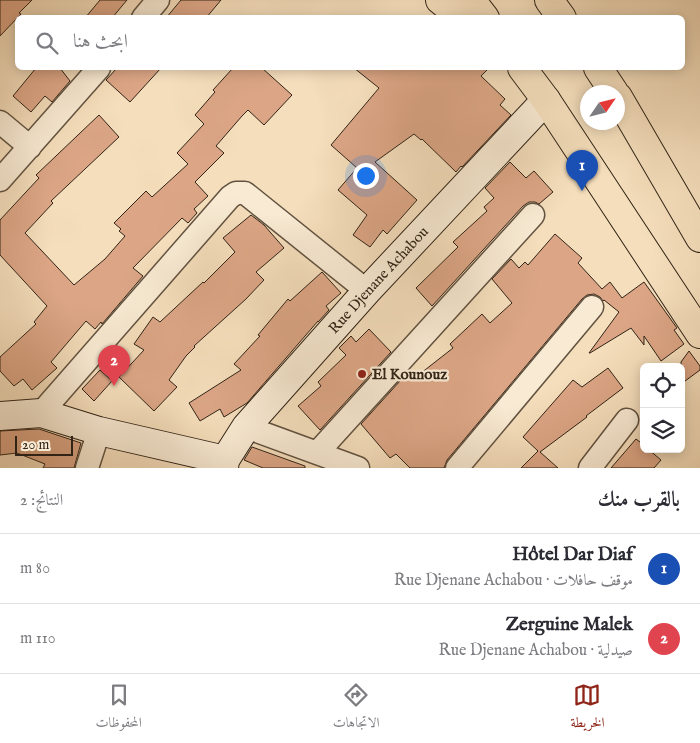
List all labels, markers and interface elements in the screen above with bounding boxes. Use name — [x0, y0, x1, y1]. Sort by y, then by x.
search box — [15, 15, 685, 70]
icon: search — [33, 29, 61, 57]
text: ابحث هنا — [73, 30, 128, 54]
north arrow — [580, 85, 625, 130]
pin: 1 — [566, 150, 598, 191]
your location — [353, 163, 379, 189]
street label: Rue Djenane Achabou — [324, 222, 433, 338]
pin: 2 — [98, 345, 130, 386]
map controls — [640, 363, 685, 453]
button: locate — [640, 363, 685, 408]
place label: El Kounouz — [372, 365, 447, 384]
marker: El Kounouz — [356, 368, 368, 380]
button: layers — [640, 408, 685, 453]
scale bar — [15, 433, 72, 456]
text: 20 m — [22, 436, 49, 454]
text: بالقرب منك — [598, 487, 680, 514]
text: النتائج: 2 — [20, 491, 63, 511]
text: Hôtel Dar Diaf — [512, 543, 633, 567]
text: 80 m — [20, 559, 50, 579]
text: 1 — [661, 559, 667, 579]
text: موقف حافلات · Rue Djenane Achabou — [394, 571, 633, 591]
text: Zerguine Malek — [506, 613, 633, 637]
text: 110 m — [20, 629, 56, 649]
text: 2 — [660, 629, 668, 649]
text: صيدلية · Rue Djenane Achabou — [439, 641, 633, 661]
tab: المحفوظات — [96, 681, 142, 736]
tab: الاتجاهات — [333, 681, 379, 736]
tab: الخريطة — [570, 681, 605, 736]

